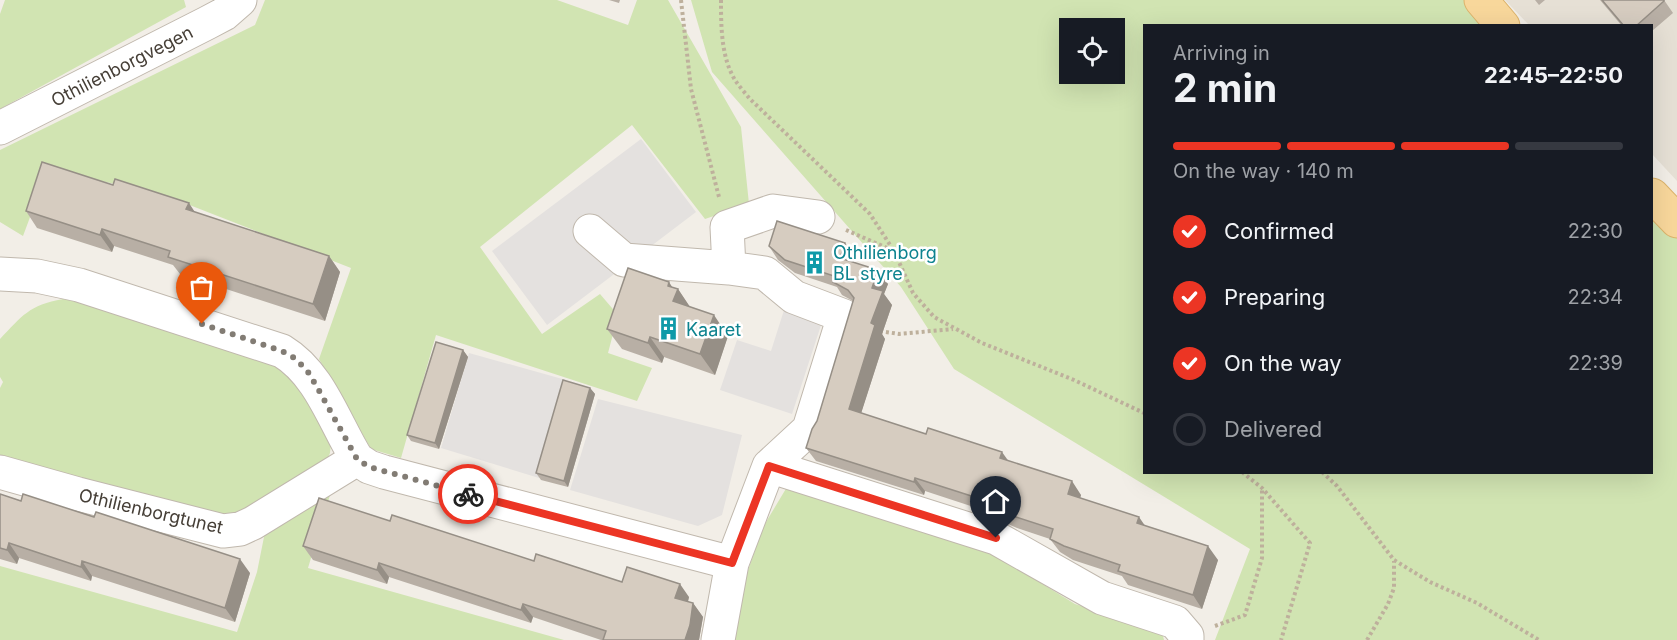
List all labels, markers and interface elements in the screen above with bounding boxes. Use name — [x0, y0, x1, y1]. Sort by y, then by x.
map controls — [1059, 18, 1125, 84]
button: locate — [1059, 18, 1125, 84]
street label: Othilienborgvegen — [48, 21, 196, 111]
text: Arriving in — [1173, 41, 1270, 65]
text: 22:45–22:50 — [1484, 62, 1623, 88]
text: 2 min — [1173, 64, 1277, 111]
text: On the way · 140 m — [1173, 159, 1354, 183]
icon: check — [1173, 215, 1206, 248]
text: Confirmed — [1224, 218, 1334, 244]
text: 22:30 — [1568, 219, 1623, 243]
place label: Othilienborg BL styre — [833, 242, 937, 284]
building icon: Othilienborg BL styre — [802, 249, 828, 275]
pin — [176, 262, 227, 324]
icon: bag — [185, 271, 218, 304]
icon: check — [1173, 281, 1206, 314]
text: Preparing — [1224, 284, 1325, 310]
text: 22:34 — [1568, 285, 1623, 309]
building icon: Kaaret — [655, 316, 681, 342]
place label: Kaaret — [686, 319, 741, 340]
icon: check — [1173, 347, 1206, 380]
text: On the way — [1224, 350, 1342, 376]
text: 22:39 — [1568, 351, 1623, 375]
text: Delivered — [1224, 416, 1322, 442]
courier — [438, 464, 498, 524]
pin — [970, 476, 1021, 538]
icon: bike — [452, 478, 485, 511]
street label: Othilienborgtunet — [77, 484, 225, 538]
icon: home — [979, 485, 1012, 518]

